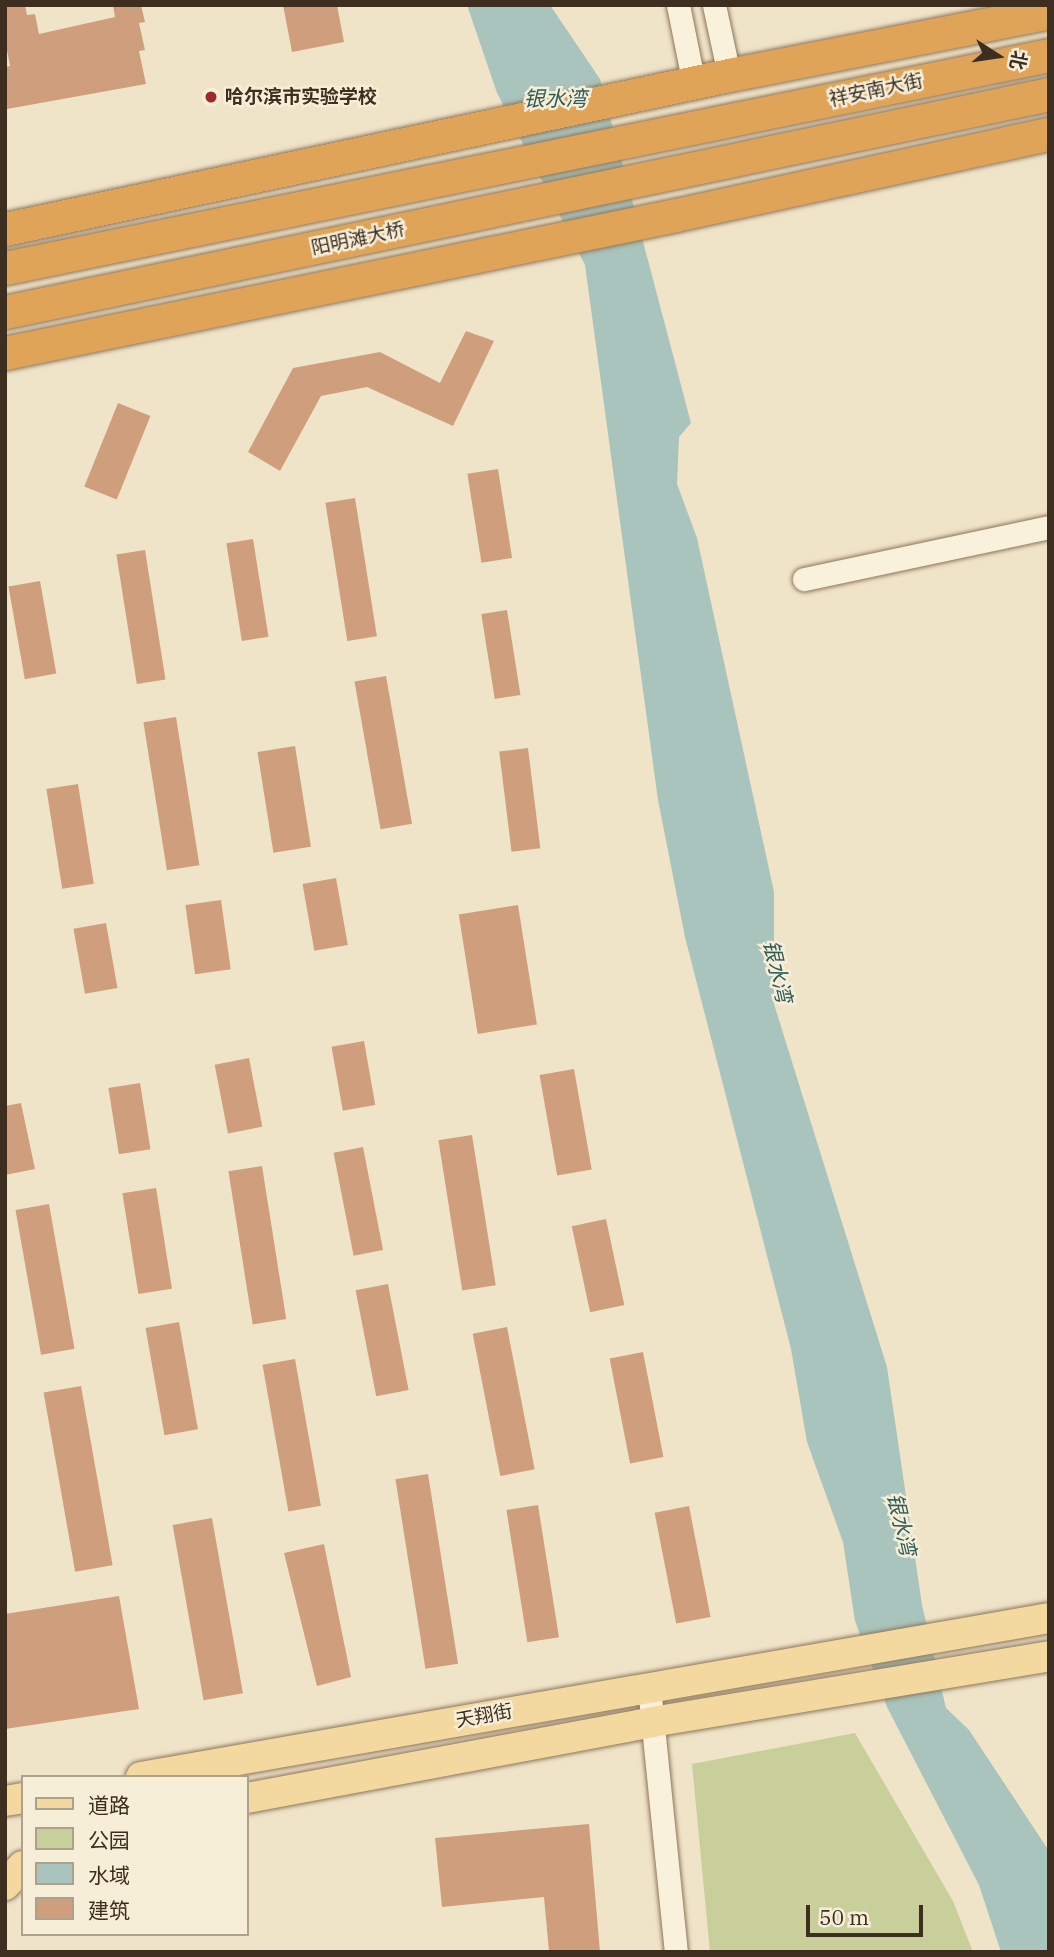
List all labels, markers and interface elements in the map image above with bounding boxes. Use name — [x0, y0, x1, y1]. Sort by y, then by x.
north arrow — [963, 21, 1033, 91]
text: 北 — [1005, 49, 1032, 72]
street label: 祥安南大街 — [827, 69, 925, 111]
water label: 银水湾 — [524, 85, 586, 111]
place label: 哈尔滨市实验学校 — [225, 86, 377, 108]
marker: 哈尔滨市实验学校 — [203, 89, 219, 105]
street label: 阳明滩大桥 — [309, 218, 407, 260]
water label: 银水湾 — [759, 937, 797, 1005]
water label: 银水湾 — [883, 1490, 921, 1558]
street label: 天翔街 — [454, 1700, 514, 1732]
legend — [21, 1775, 248, 1936]
text: 道路 — [88, 1791, 130, 1819]
text: 公园 — [88, 1826, 130, 1854]
text: 水域 — [88, 1861, 130, 1889]
scale bar — [809, 1890, 926, 1934]
text: 建筑 — [88, 1896, 130, 1924]
text: 50 m — [819, 1903, 869, 1931]

